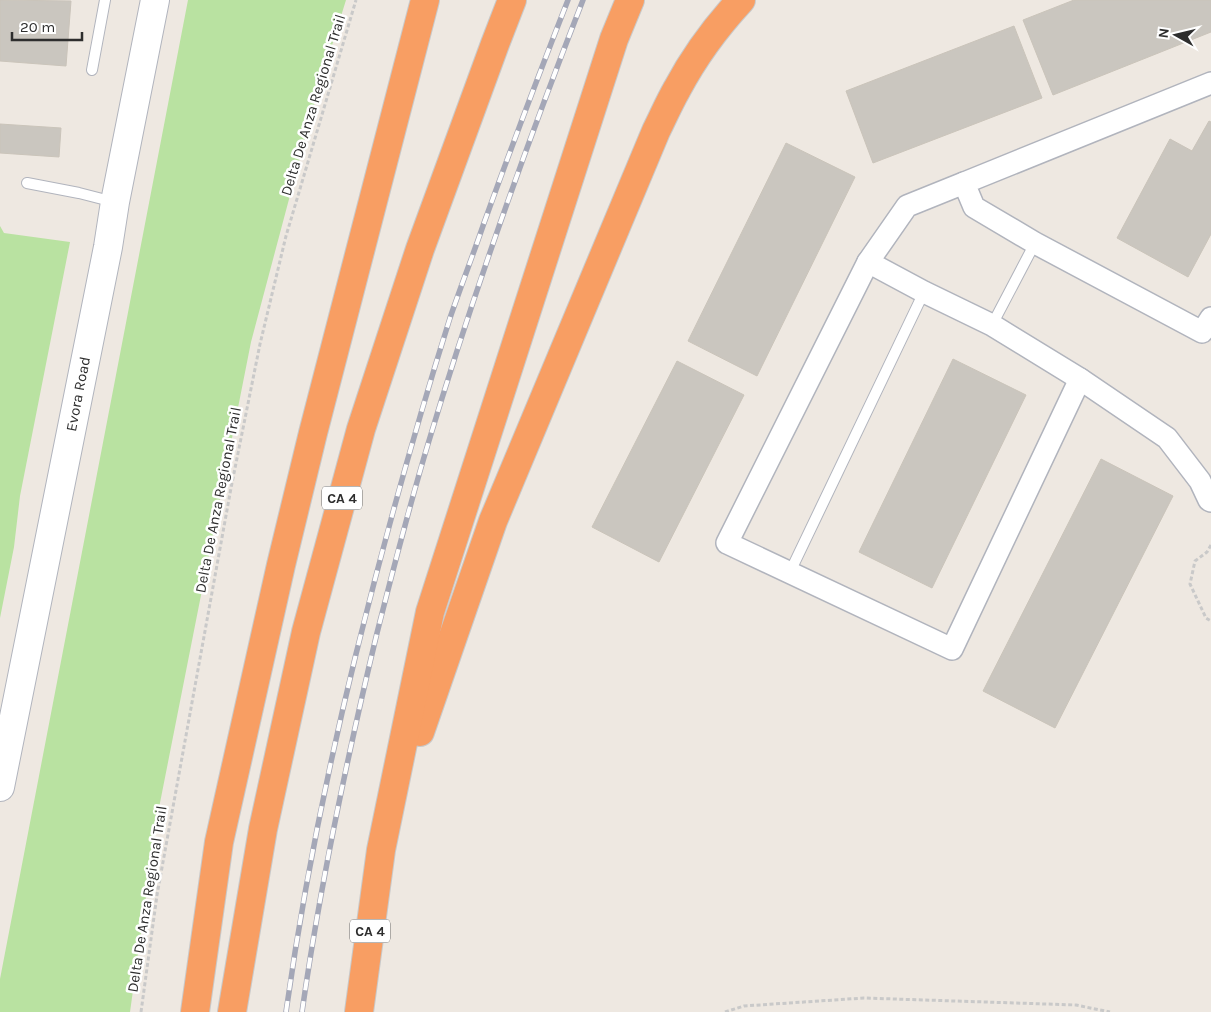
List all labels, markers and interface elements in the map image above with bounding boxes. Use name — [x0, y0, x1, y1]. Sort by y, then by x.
scale bar — [12, 10, 82, 42]
north arrow — [1151, 10, 1201, 60]
street label: Delta De Anza Regional Trail — [277, 12, 349, 198]
text: 20 m — [20, 18, 55, 36]
text: N — [1155, 27, 1173, 39]
street label: Evora Road — [62, 355, 94, 433]
street label: Delta De Anza Regional Trail — [191, 406, 245, 594]
road number: CA 4 — [322, 486, 362, 509]
street label: Delta De Anza Regional Trail — [123, 804, 171, 994]
road number: CA 4 — [350, 919, 390, 942]

